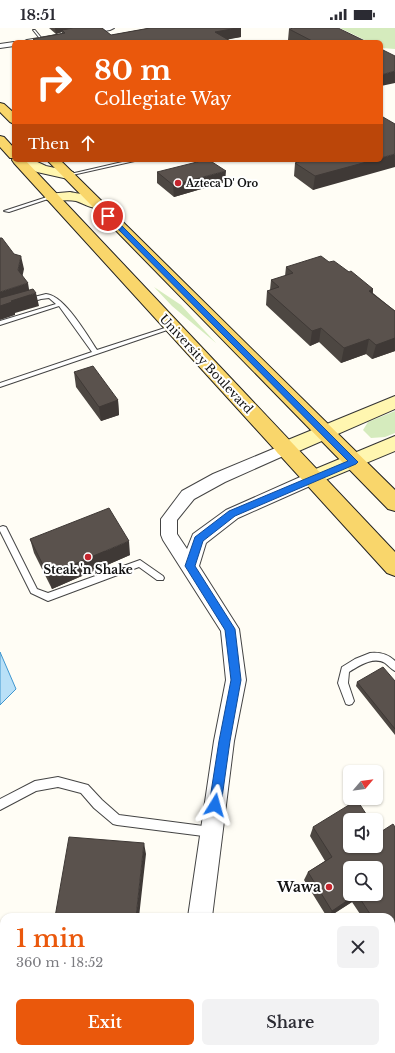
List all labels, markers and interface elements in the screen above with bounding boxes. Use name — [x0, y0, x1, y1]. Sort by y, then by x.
text: 18:51 — [20, 5, 56, 24]
text: 80 m — [94, 53, 171, 88]
icon: right — [28, 56, 80, 108]
text: Collegiate Way — [94, 88, 231, 110]
icon: ahead — [77, 132, 99, 154]
text: Then — [28, 134, 69, 153]
place label: Azteca D' Oro — [185, 177, 259, 190]
marker: Azteca D' Oro — [173, 178, 183, 188]
pin — [91, 199, 125, 233]
icon: arrive — [97, 205, 119, 227]
street label: University Boulevard — [157, 311, 256, 416]
marker: Steak 'n Shake — [83, 552, 93, 562]
place label: Steak 'n Shake — [43, 562, 133, 577]
north arrow — [343, 765, 383, 805]
map controls — [343, 765, 383, 901]
position arrow — [194, 784, 236, 826]
button: sound — [343, 813, 383, 853]
button: search — [343, 861, 383, 901]
place label: Wawa — [276, 878, 321, 896]
marker: Wawa — [324, 882, 334, 892]
text: 1 min — [16, 924, 85, 953]
button: close — [337, 926, 379, 968]
text: 360 m · 18:52 — [16, 954, 103, 971]
button: Exit — [16, 999, 194, 1045]
button: Share — [202, 999, 379, 1045]

